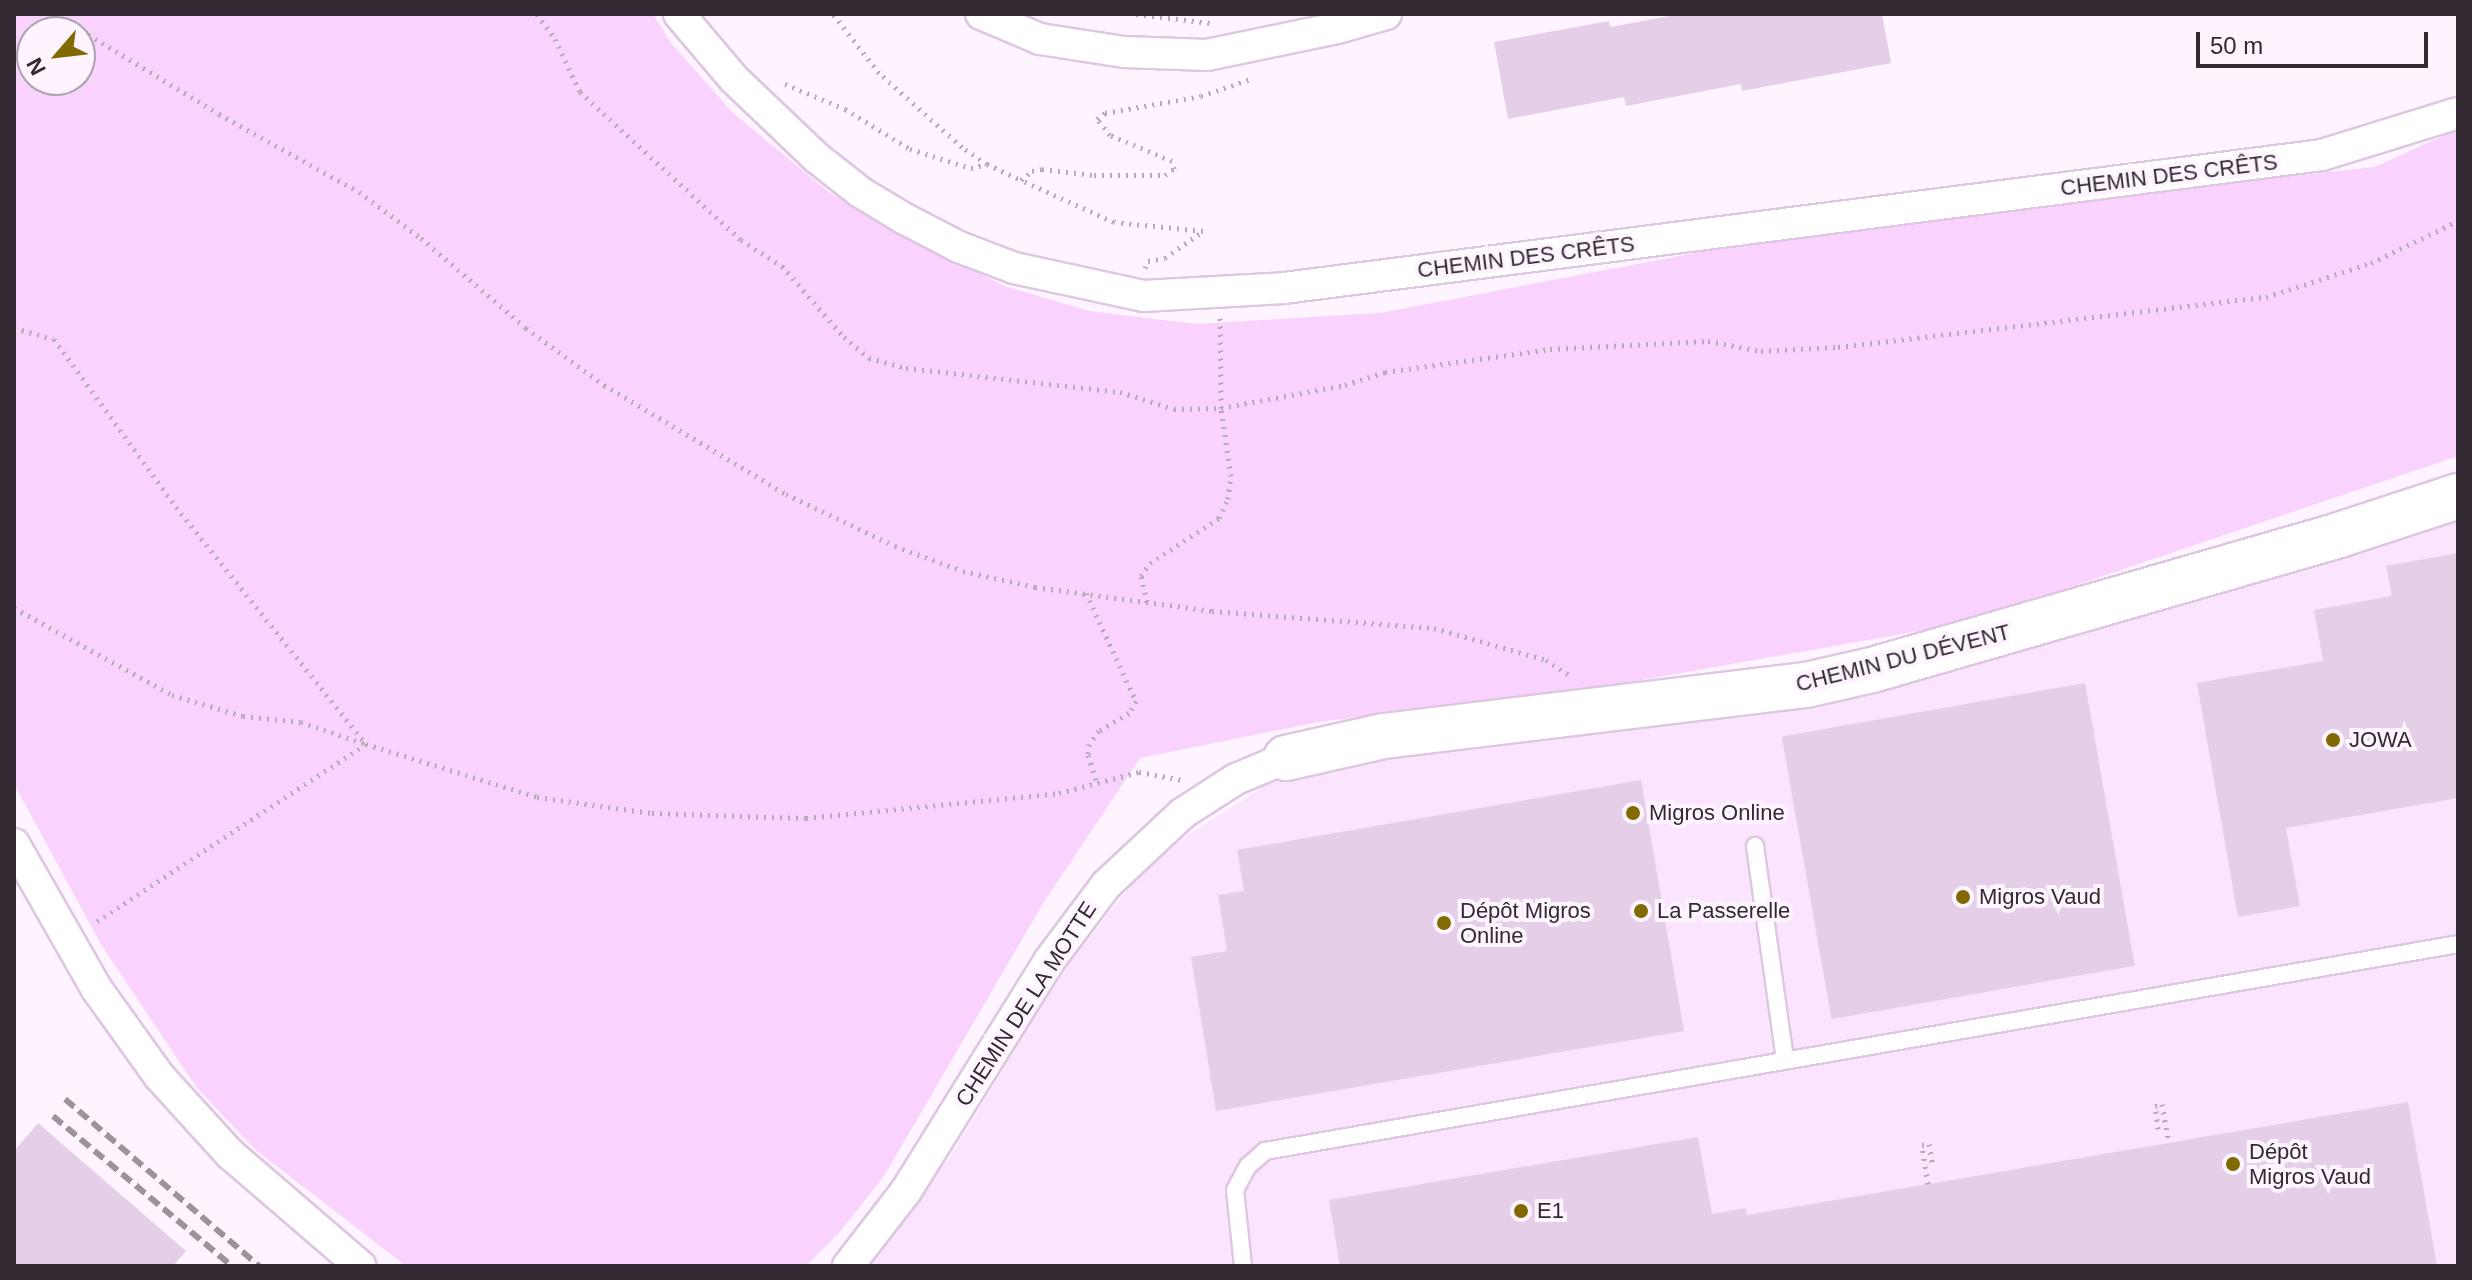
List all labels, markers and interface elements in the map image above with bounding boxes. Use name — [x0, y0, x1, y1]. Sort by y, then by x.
north arrow — [16, 16, 96, 96]
scale bar — [2200, 16, 2432, 66]
text: 50 m — [2210, 32, 2263, 59]
text: N — [21, 54, 51, 79]
street label: CHEMIN DES CRÊTS — [2059, 149, 2279, 201]
street label: CHEMIN DES CRÊTS — [1416, 231, 1636, 283]
street label: CHEMIN DU DÉVENT — [1793, 619, 2013, 697]
place label: JOWA — [2349, 727, 2412, 753]
marker: JOWA — [2324, 731, 2342, 749]
place label: Migros Online — [1649, 800, 1785, 826]
marker: Migros Online — [1624, 804, 1642, 822]
place label: Migros Vaud — [1979, 884, 2101, 910]
marker: Migros Vaud — [1954, 888, 1972, 906]
street label: CHEMIN DE LA MOTTE — [950, 896, 1102, 1112]
place label: Dépôt Migros Online — [1460, 897, 1591, 948]
place label: La Passerelle — [1657, 898, 1790, 924]
marker: La Passerelle — [1632, 902, 1650, 920]
marker: Dépôt Migros Online — [1435, 914, 1453, 932]
place label: Dépôt Migros Vaud — [2249, 1138, 2371, 1190]
marker: Dépôt Migros Vaud — [2224, 1155, 2242, 1173]
place label: E1 — [1537, 1198, 1564, 1224]
marker: E1 — [1512, 1202, 1530, 1220]

